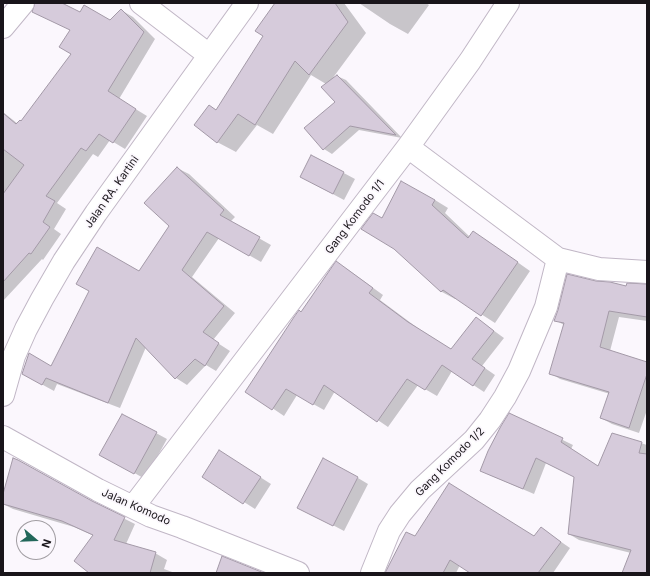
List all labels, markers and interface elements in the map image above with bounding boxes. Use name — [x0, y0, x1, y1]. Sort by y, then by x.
street label: Jalan RA. Kartini — [82, 153, 142, 231]
street label: Gang Komodo 1/1 — [323, 177, 387, 257]
street label: Gang Komodo 1/2 — [413, 425, 487, 499]
street label: Jalan Komodo — [100, 486, 172, 528]
north arrow — [16, 520, 56, 560]
text: N — [38, 537, 54, 550]

